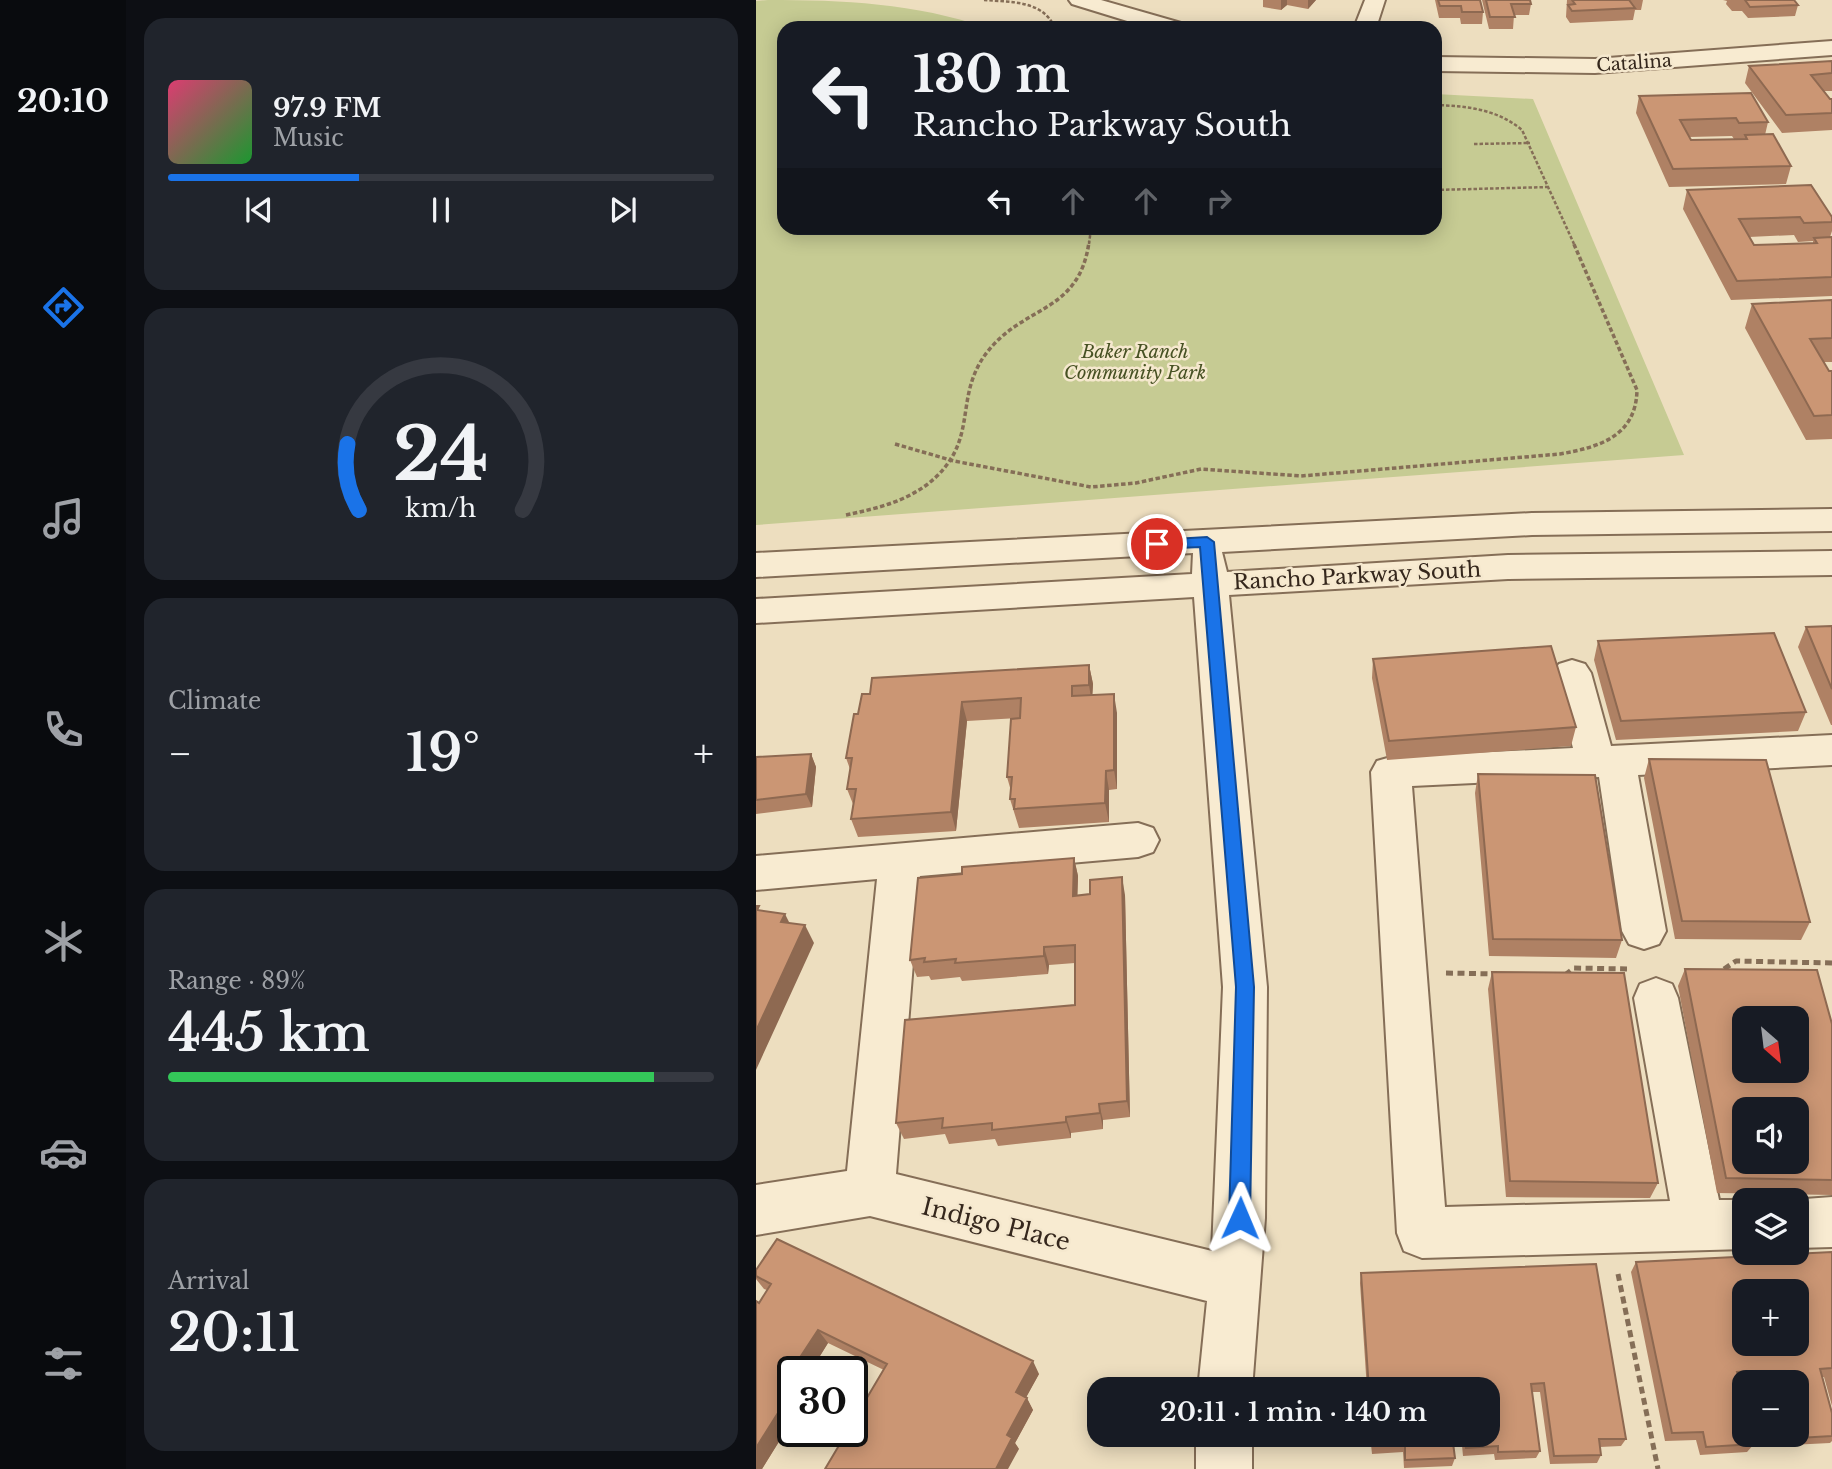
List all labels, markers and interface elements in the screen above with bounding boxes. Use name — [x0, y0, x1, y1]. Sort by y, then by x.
text: 130 m — [913, 44, 1070, 105]
icon: left — [798, 49, 889, 140]
street label: Catalina — [1596, 49, 1672, 77]
text: 20:10 — [17, 81, 109, 121]
text: 97.9 FM — [273, 92, 381, 124]
text: Rancho Parkway South — [913, 105, 1291, 145]
text: Music — [273, 124, 344, 152]
icon: left — [981, 182, 1019, 220]
icon: ahead — [1054, 182, 1092, 220]
icon: ahead — [1127, 182, 1165, 220]
icon: right — [1200, 182, 1238, 220]
icon: previous — [240, 191, 278, 229]
icon: pause — [422, 191, 460, 229]
icon: next — [604, 191, 642, 229]
icon: directions — [39, 283, 88, 332]
park label: Baker Ranch Community Park — [1064, 341, 1206, 384]
text: 24 — [393, 410, 489, 501]
text: km/h — [406, 493, 476, 524]
icon: music — [39, 494, 88, 543]
pin — [1127, 514, 1187, 574]
icon: arrive — [1138, 525, 1176, 563]
street label: Rancho Parkway South — [1232, 557, 1482, 595]
text: Climate — [168, 687, 261, 715]
icon: phone — [39, 705, 88, 754]
text: 19° — [405, 721, 480, 785]
text: − — [168, 730, 192, 777]
text: + — [693, 730, 714, 777]
icon: climate — [39, 917, 88, 966]
text: Range · 89% — [168, 967, 305, 995]
text: 445 km — [168, 1001, 370, 1065]
north arrow — [1732, 1006, 1810, 1083]
map controls — [1732, 1006, 1809, 1447]
button: sound — [1732, 1097, 1809, 1174]
icon: car — [39, 1128, 88, 1177]
position arrow — [1203, 1181, 1277, 1255]
button: layers — [1732, 1188, 1809, 1265]
street label: Indigo Place — [919, 1192, 1073, 1256]
text: Arrival — [168, 1267, 249, 1295]
button: + — [1732, 1279, 1809, 1356]
text: 20:11 — [168, 1301, 300, 1365]
icon: filters — [39, 1339, 88, 1388]
speed limit sign: 30 — [777, 1356, 868, 1447]
button: − — [1732, 1370, 1809, 1447]
text: 20:11 · 1 min · 140 m — [1160, 1396, 1427, 1428]

